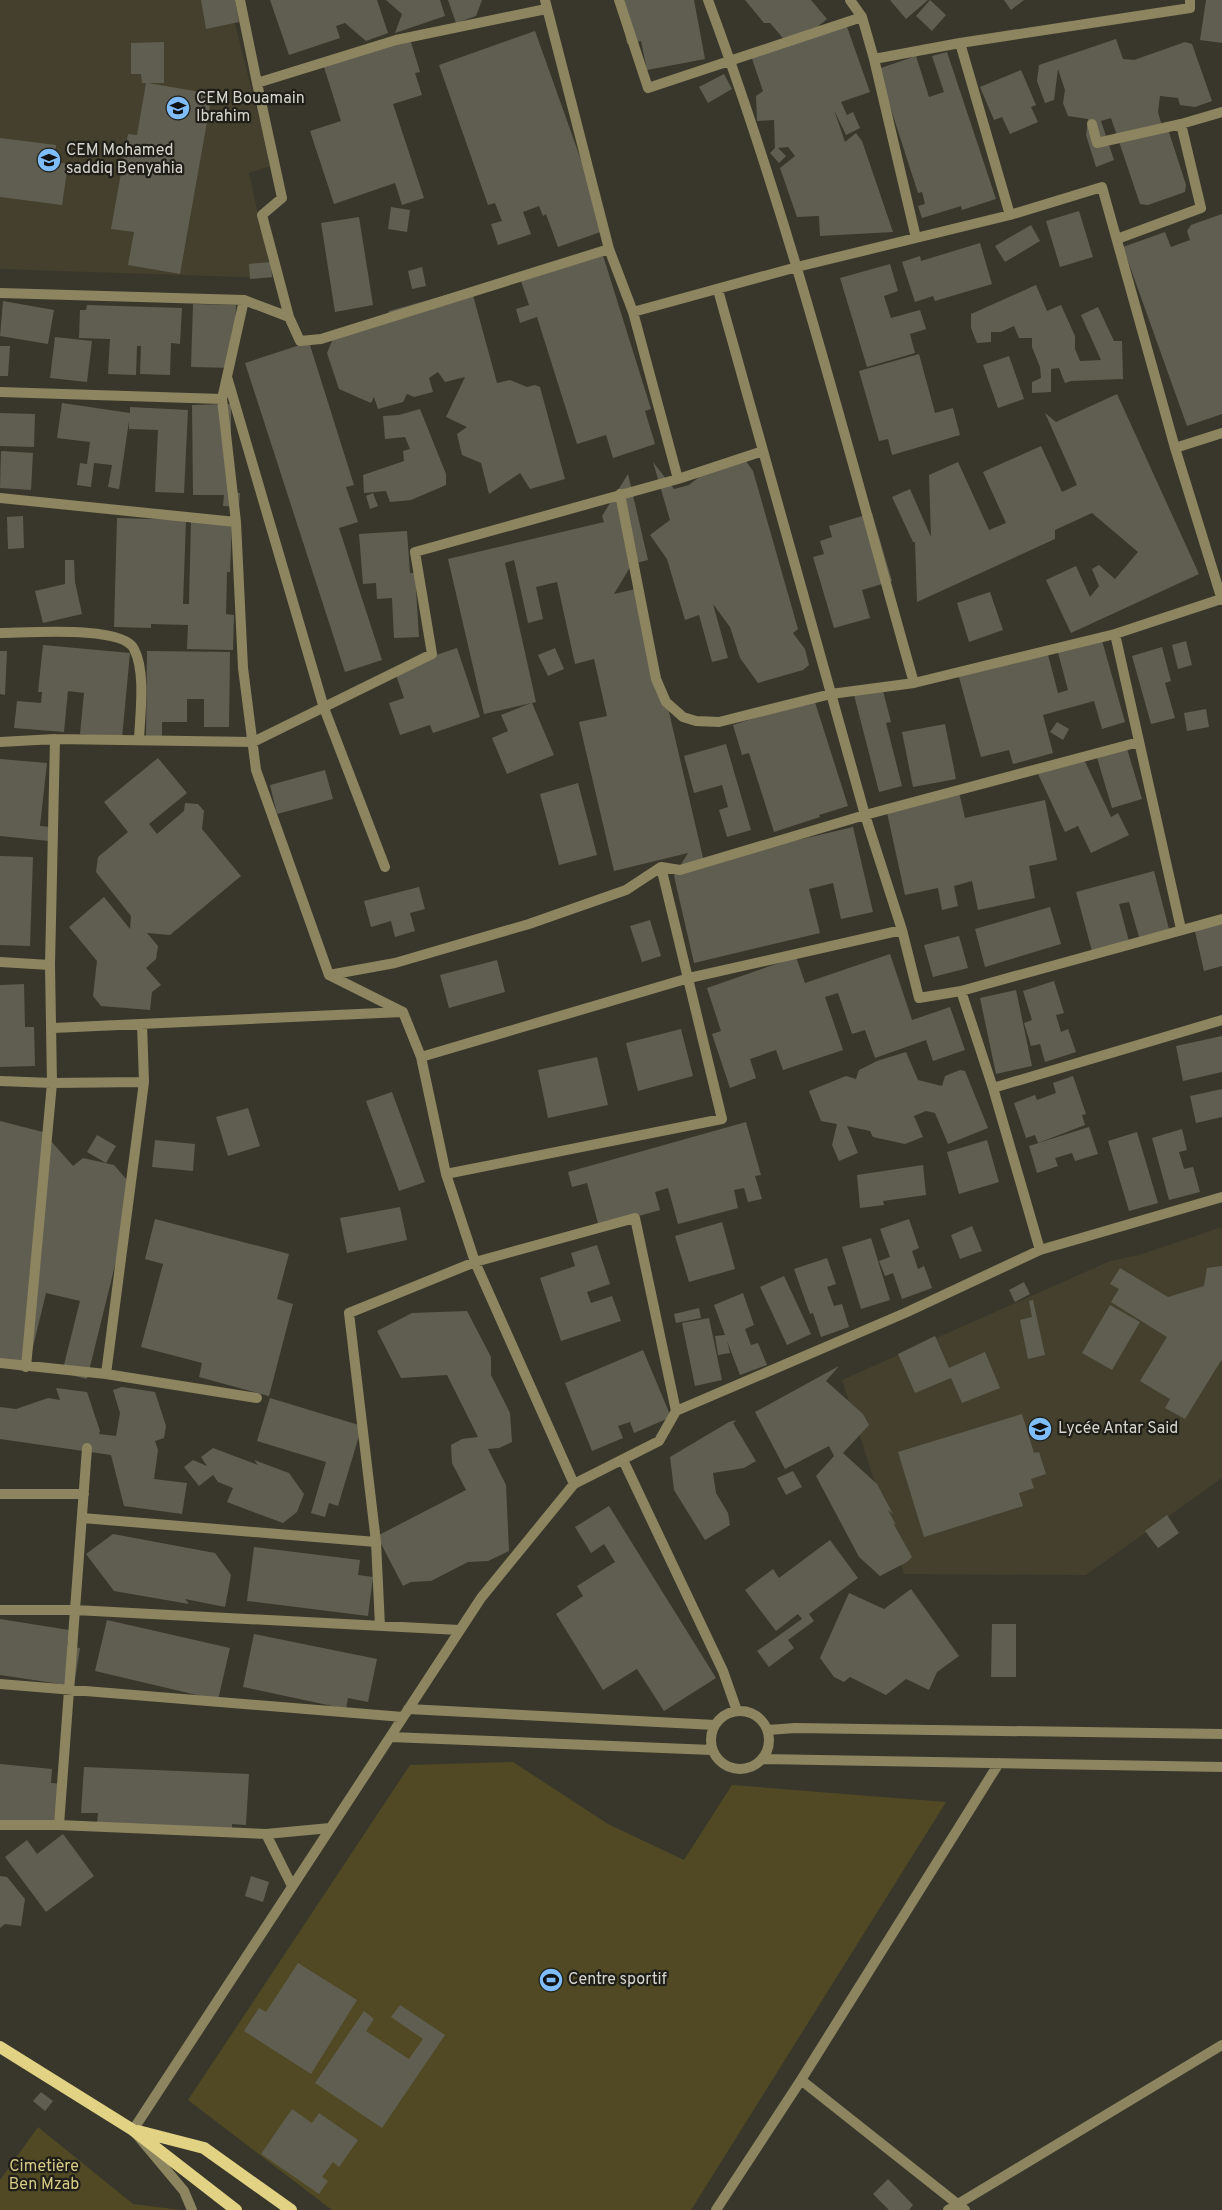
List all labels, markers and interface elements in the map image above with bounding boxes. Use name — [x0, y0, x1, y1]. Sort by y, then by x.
place label: CEM Bouamain Ibrahim — [196, 89, 305, 127]
school or university icon: CEM Bouamain Ibrahim — [165, 95, 191, 121]
place label: CEM Mohamed saddiq Benyahia — [66, 141, 183, 179]
school or university icon: CEM Mohamed saddiq Benyahia — [36, 147, 62, 173]
school or university icon: Lycée Antar Said — [1027, 1416, 1053, 1442]
place label: Lycée Antar Said — [1058, 1419, 1178, 1439]
sports icon: Centre sportif — [538, 1967, 564, 1993]
place label: Centre sportif — [568, 1970, 667, 1990]
park label: Cimetière Ben Mzab — [9, 2157, 79, 2195]

